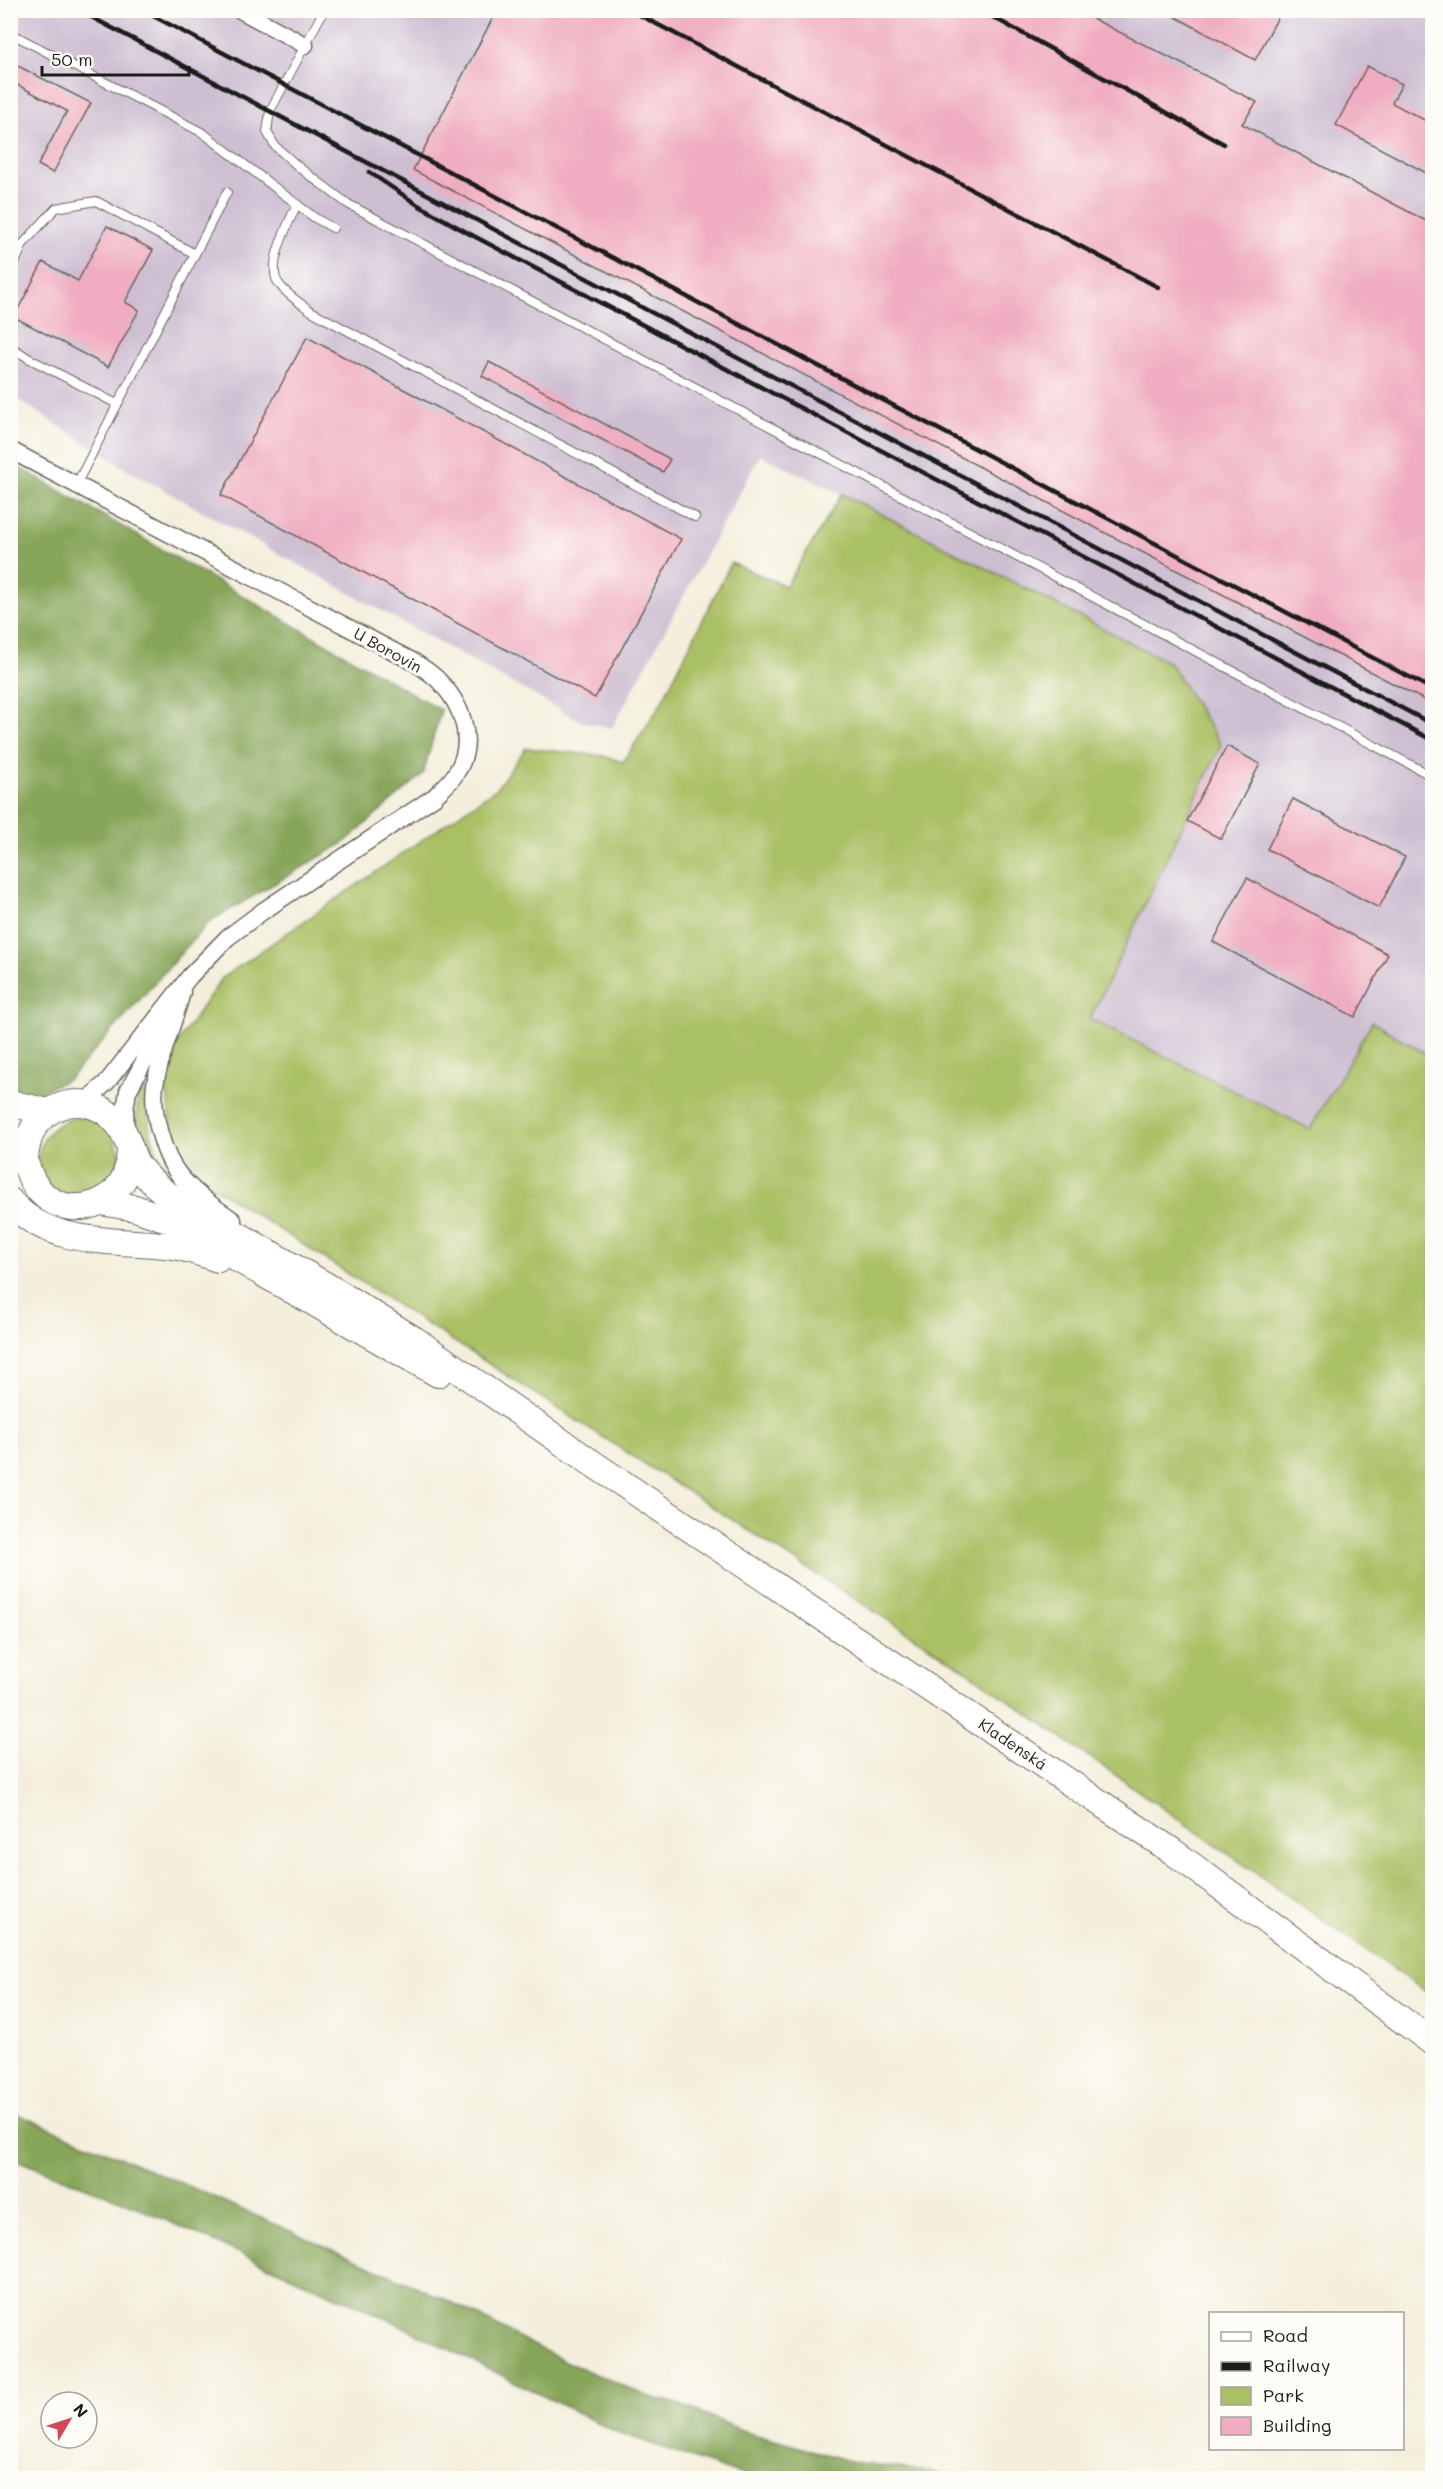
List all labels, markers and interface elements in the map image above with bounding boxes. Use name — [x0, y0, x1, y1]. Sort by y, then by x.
scale bar — [42, 39, 189, 77]
text: 50 m — [51, 47, 93, 71]
street label: U Borovin — [350, 622, 426, 677]
street label: Kladenská — [975, 1713, 1052, 1774]
legend — [1209, 2312, 1404, 2450]
text: Road — [1263, 2323, 1308, 2347]
text: Railway — [1263, 2353, 1330, 2377]
text: Park — [1263, 2383, 1304, 2407]
north arrow — [39, 2390, 99, 2450]
text: N — [69, 2399, 93, 2422]
text: Building — [1263, 2413, 1331, 2437]

